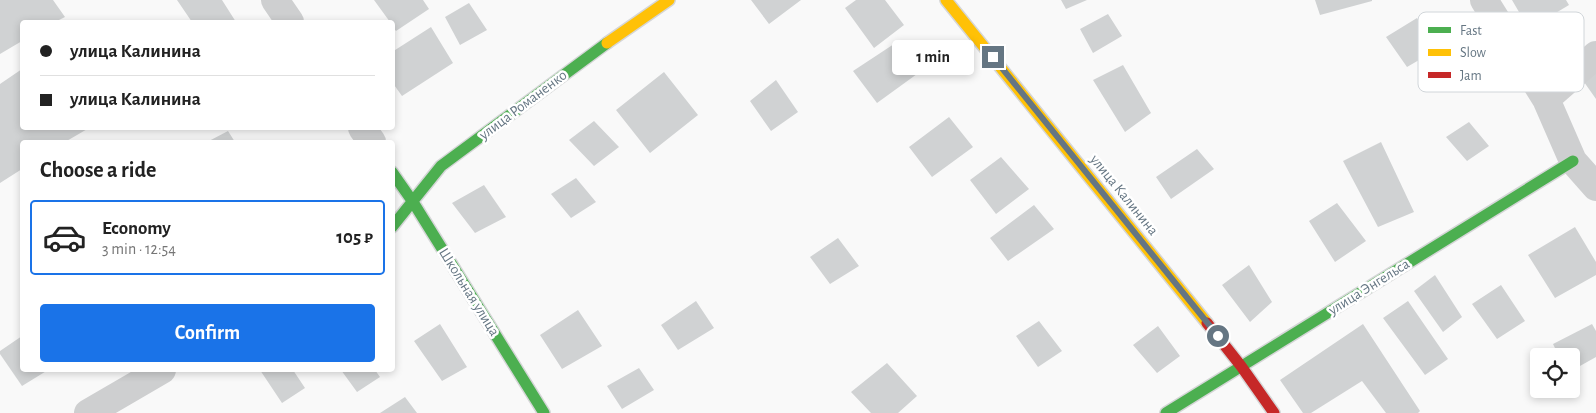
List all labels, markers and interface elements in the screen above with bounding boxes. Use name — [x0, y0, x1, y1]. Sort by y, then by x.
legend — [1418, 12, 1584, 92]
text: Fast — [1460, 24, 1482, 38]
callout: 1 min — [893, 40, 976, 74]
text: улица Калинина — [70, 42, 201, 61]
route end — [982, 46, 1004, 68]
text: Slow — [1460, 46, 1487, 60]
text: 1 min — [916, 49, 950, 65]
street label: улица Романенко — [476, 67, 570, 143]
text: Jam — [1460, 69, 1482, 83]
text: улица Калинина — [70, 90, 201, 109]
street label: улица Калинина — [1086, 151, 1161, 238]
text: Choose a ride — [40, 159, 156, 181]
icon: car — [42, 215, 87, 260]
text: Economy — [102, 219, 171, 238]
text: 105 ₽ — [336, 228, 373, 247]
text: 3 min · 12:54 — [102, 241, 176, 257]
street label: Школьная улица — [436, 245, 502, 339]
street label: улица Энгельса — [1325, 256, 1412, 318]
button: Confirm — [40, 304, 375, 362]
route start — [1207, 325, 1229, 347]
map controls — [1530, 348, 1580, 398]
button: locate — [1530, 348, 1580, 398]

